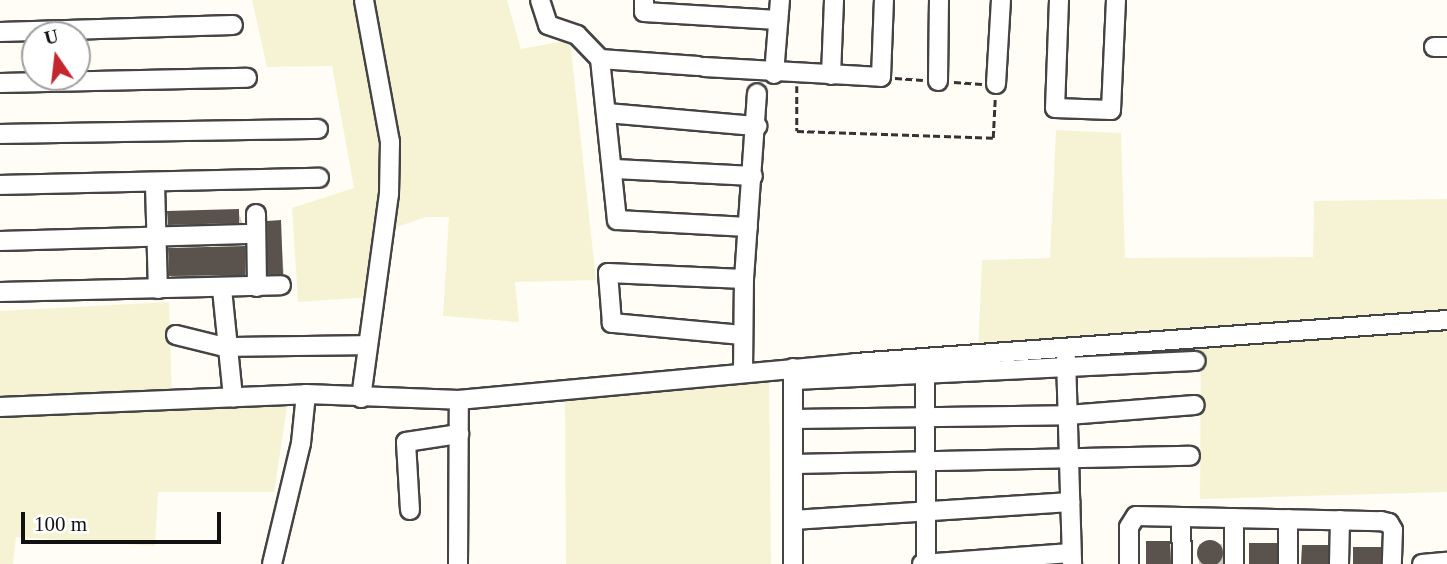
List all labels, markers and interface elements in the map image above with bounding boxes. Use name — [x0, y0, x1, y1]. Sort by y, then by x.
north arrow — [21, 21, 91, 91]
text: U — [42, 25, 60, 49]
scale bar — [24, 498, 224, 542]
text: 100 m — [34, 512, 87, 536]

